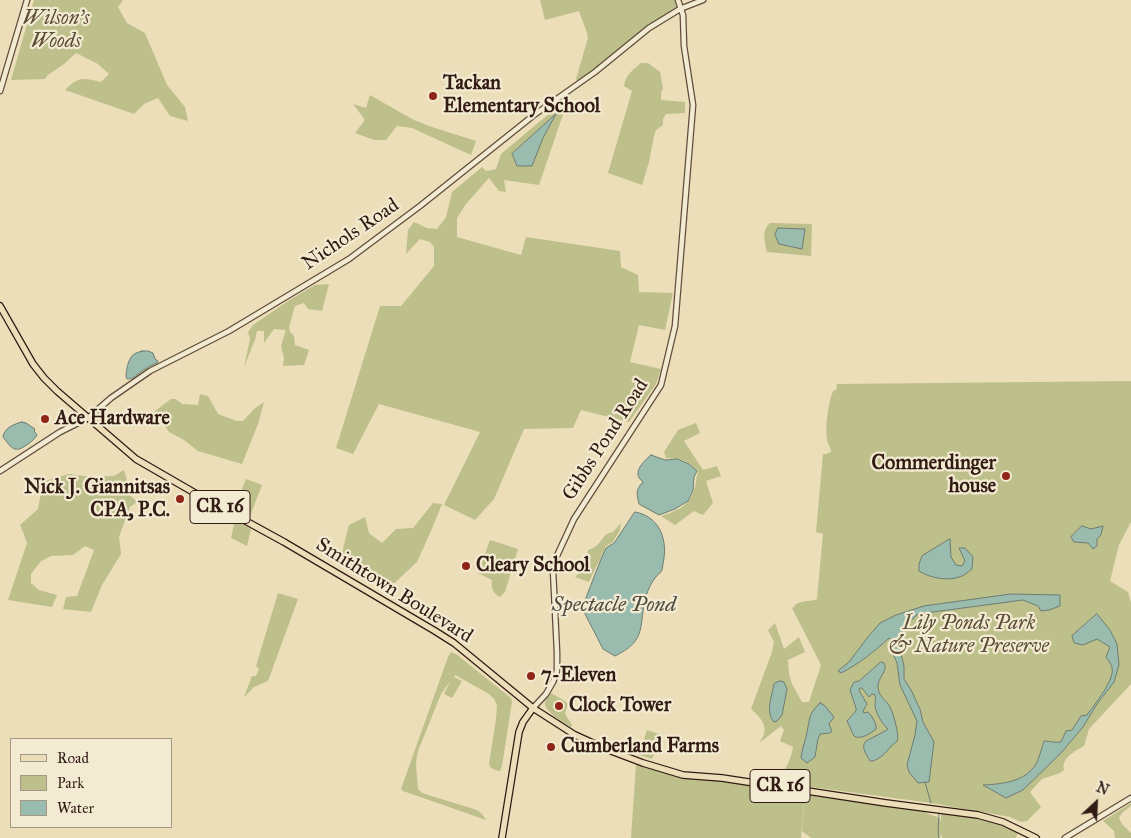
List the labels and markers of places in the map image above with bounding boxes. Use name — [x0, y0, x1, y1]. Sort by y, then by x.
place label: Tackan Elementary School — [443, 72, 600, 119]
marker: Tackan Elementary School — [427, 90, 439, 102]
place label: Ace Hardware — [55, 407, 170, 431]
marker: Ace Hardware — [39, 413, 51, 425]
place label: Commerdinger house — [871, 452, 996, 499]
marker: Commerdinger house — [1000, 470, 1012, 482]
place label: Nick J. Giannitsas CPA, P.C. — [24, 476, 170, 523]
marker: Nick J. Giannitsas CPA, P.C. — [174, 493, 186, 505]
place label: Cleary School — [476, 554, 590, 578]
marker: Cleary School — [460, 560, 472, 572]
place label: 7-Eleven — [541, 664, 616, 688]
marker: 7-Eleven — [525, 670, 537, 682]
place label: Clock Tower — [569, 694, 671, 718]
marker: Clock Tower — [553, 700, 565, 712]
place label: Cumberland Farms — [561, 735, 719, 759]
marker: Cumberland Farms — [545, 741, 557, 753]

